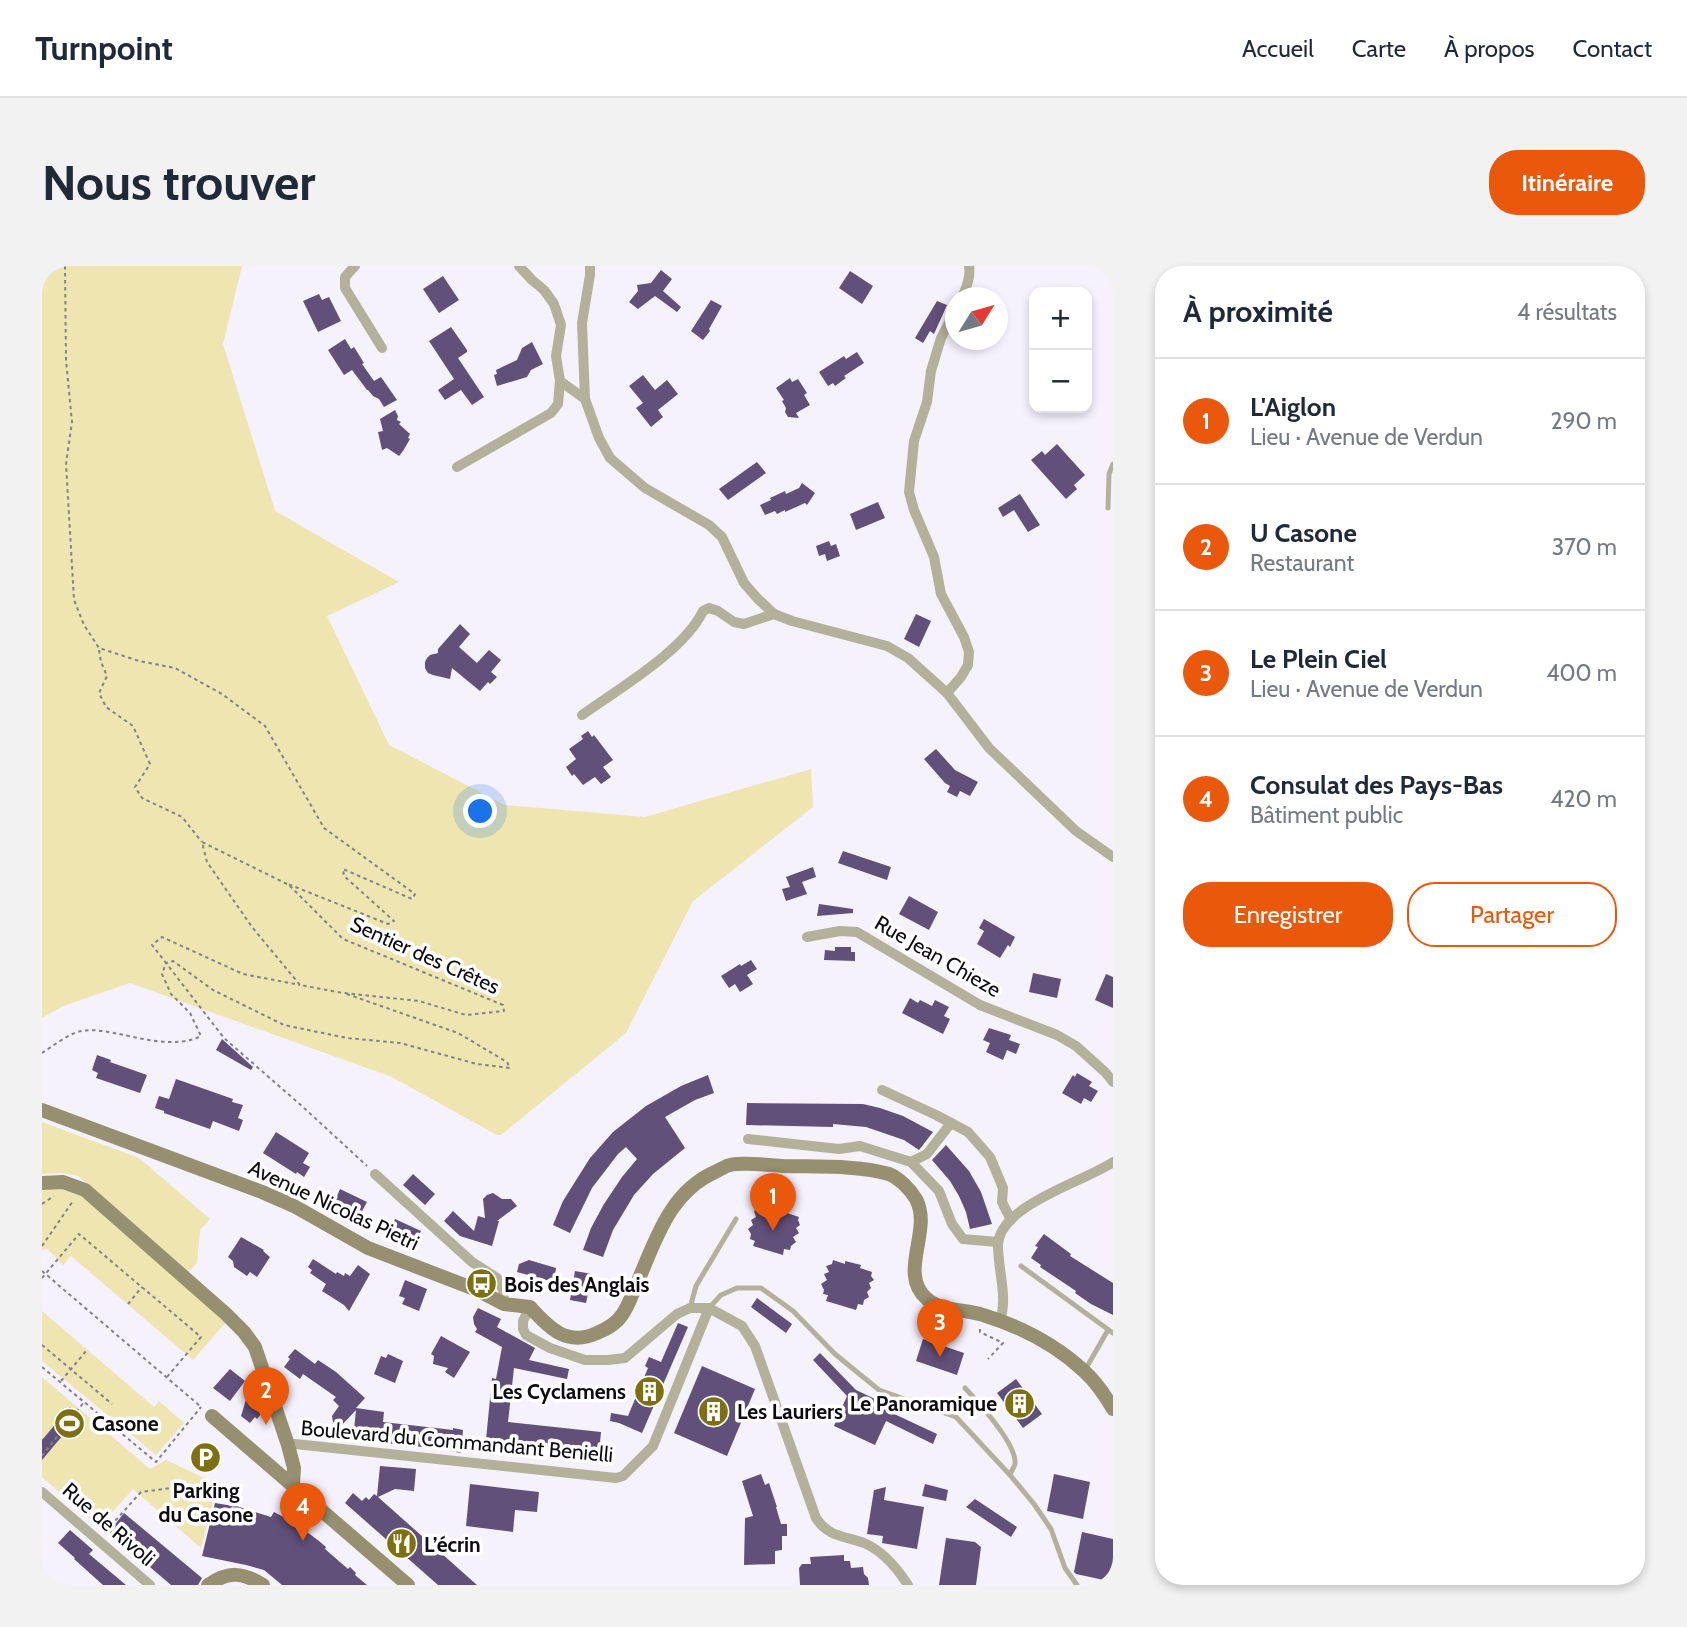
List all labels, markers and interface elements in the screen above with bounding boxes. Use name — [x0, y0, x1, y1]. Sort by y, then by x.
text: Turnpoint — [35, 28, 173, 68]
text: Accueil — [1242, 34, 1314, 63]
text: Carte — [1352, 34, 1406, 63]
text: À propos — [1444, 34, 1535, 63]
text: Contact — [1573, 34, 1652, 63]
button: Itinéraire — [1489, 150, 1645, 215]
text: Nous trouver — [42, 153, 316, 212]
north arrow — [945, 287, 1008, 350]
map controls — [1029, 287, 1092, 413]
button: + — [1029, 287, 1092, 350]
text: À proximité — [1183, 293, 1333, 330]
text: 4 résultats — [1517, 298, 1617, 326]
button: − — [1029, 350, 1092, 413]
text: L'Aiglon — [1250, 391, 1336, 423]
text: 1 — [1202, 407, 1210, 435]
text: 290 m — [1550, 407, 1617, 435]
text: Lieu · Avenue de Verdun — [1250, 423, 1483, 451]
text: U Casone — [1250, 517, 1357, 549]
text: 2 — [1200, 533, 1212, 561]
text: 370 m — [1552, 533, 1617, 561]
text: Restaurant — [1250, 549, 1354, 577]
text: Le Plein Ciel — [1250, 643, 1387, 675]
text: 3 — [1200, 659, 1212, 687]
text: 400 m — [1546, 659, 1617, 687]
text: Lieu · Avenue de Verdun — [1250, 675, 1483, 703]
text: Consulat des Pays-Bas — [1250, 769, 1503, 801]
text: 4 — [1199, 785, 1213, 813]
text: 420 m — [1550, 785, 1617, 813]
your location — [463, 794, 497, 828]
text: Bâtiment public — [1250, 801, 1403, 829]
button: Enregistrer — [1183, 882, 1393, 947]
button: Partager — [1407, 882, 1617, 947]
street label: Rue Jean Chieze — [871, 910, 1006, 1002]
street label: Sentier des Crêtes — [347, 911, 504, 999]
street label: Avenue Nicolas Pietri — [245, 1155, 423, 1255]
pin: 1 — [750, 1173, 796, 1231]
bus stop icon: Bois des Anglais — [464, 1267, 498, 1301]
place label: Bois des Anglais — [504, 1272, 649, 1297]
pin: 3 — [917, 1299, 963, 1357]
pin: 2 — [243, 1367, 289, 1425]
building icon: Les Cyclamens — [632, 1374, 666, 1408]
place label: Les Cyclamens — [492, 1379, 626, 1404]
building icon: Le Panoramique — [1003, 1386, 1037, 1420]
place label: Le Panoramique — [850, 1391, 997, 1416]
building icon: Les Lauriers — [697, 1394, 731, 1428]
place label: Les Lauriers — [737, 1399, 843, 1424]
sports icon: Casone — [52, 1406, 86, 1440]
place label: Casone — [92, 1411, 159, 1436]
street label: Boulevard du Commandant Benielli — [300, 1415, 614, 1467]
parking icon: Parking du Casone — [189, 1441, 223, 1475]
street label: Rue de Rivoli — [58, 1477, 160, 1571]
place label: Parking du Casone — [159, 1478, 254, 1527]
pin: 4 — [280, 1483, 326, 1541]
restaurant icon: L’écrin — [384, 1527, 418, 1561]
place label: L’écrin — [424, 1532, 481, 1557]

